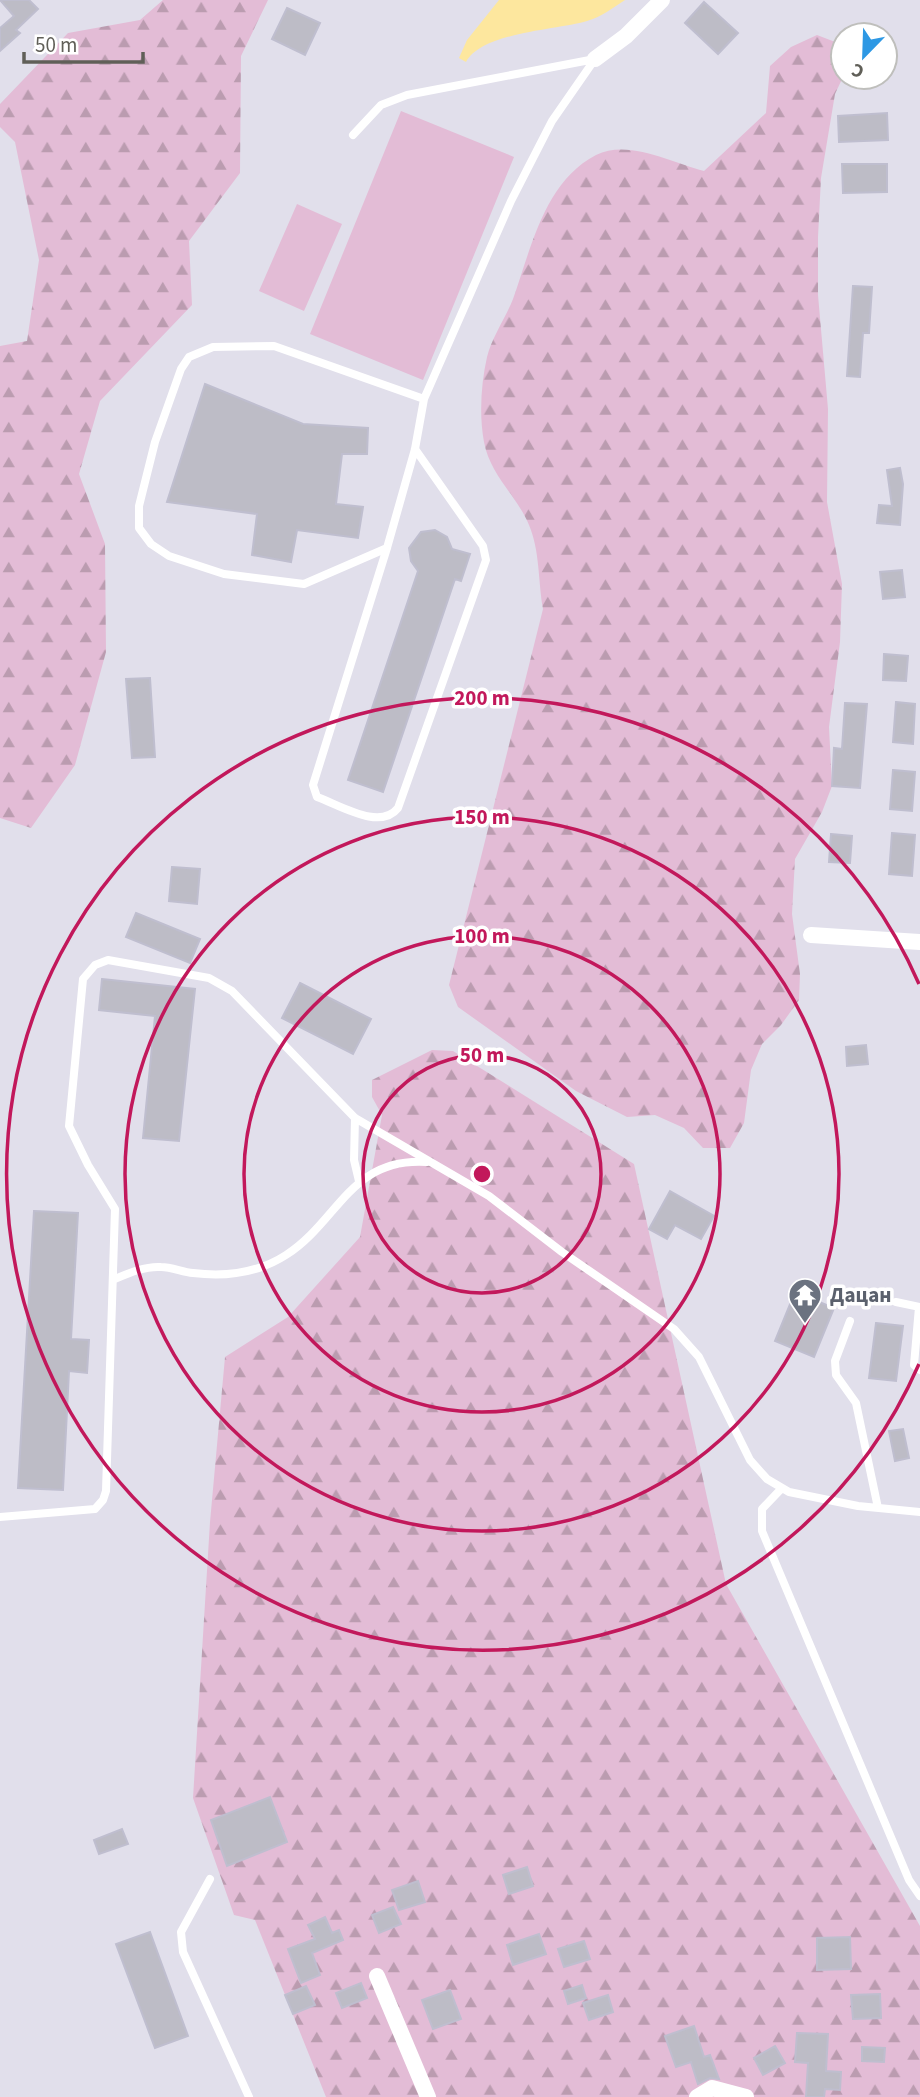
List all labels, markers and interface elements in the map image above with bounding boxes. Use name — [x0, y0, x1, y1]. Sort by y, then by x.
scale bar — [24, 21, 144, 65]
north arrow — [829, 21, 899, 91]
text: 50 m — [35, 30, 77, 60]
text: С — [848, 56, 868, 85]
text: 200 m — [454, 683, 510, 713]
text: 150 m — [454, 802, 510, 832]
text: 100 m — [454, 921, 510, 951]
text: 50 m — [460, 1040, 504, 1070]
centre of rings — [470, 1162, 494, 1186]
temple icon: Дацан — [786, 1276, 824, 1325]
place label: Дацан — [830, 1280, 891, 1310]

